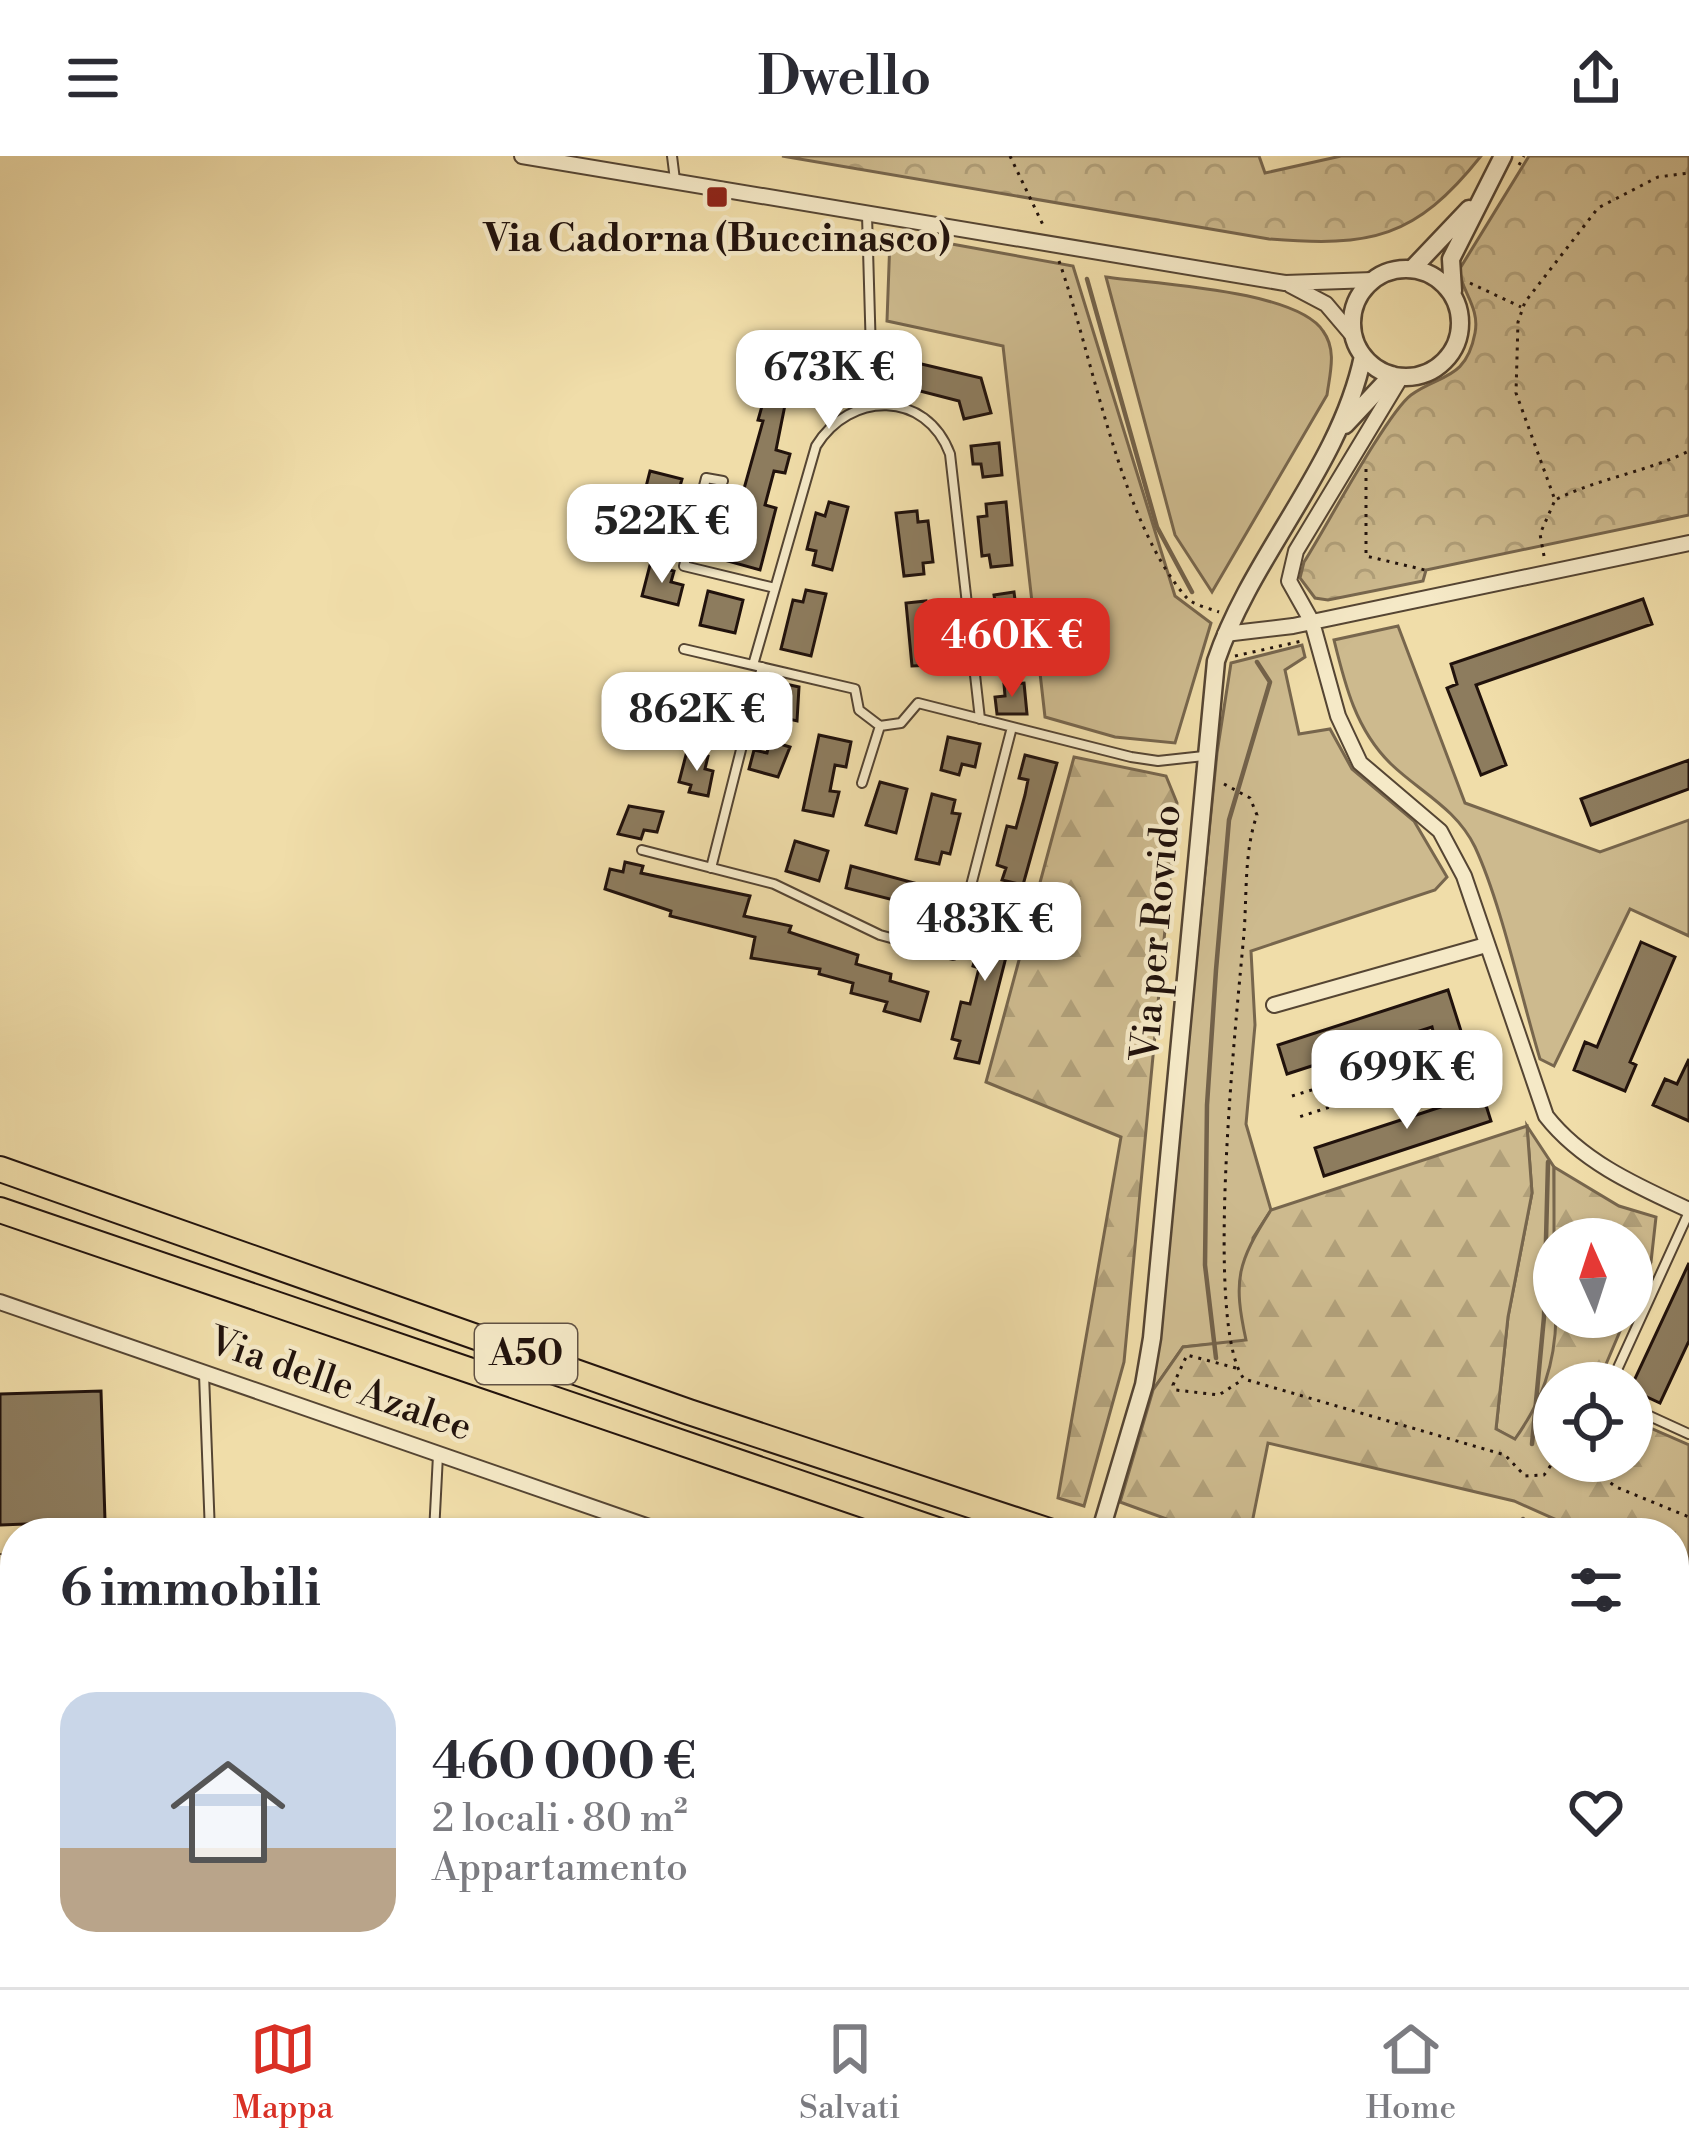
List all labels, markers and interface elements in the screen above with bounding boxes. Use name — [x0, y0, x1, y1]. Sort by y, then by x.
text: Dwello — [758, 44, 931, 112]
icon: menu — [60, 45, 126, 111]
icon: share — [1563, 45, 1629, 111]
marker: Via Cadorna (Buccinasco) — [704, 184, 730, 210]
place label: Via Cadorna (Buccinasco) — [482, 215, 951, 264]
pin: 673K € — [731, 330, 927, 432]
text: 673K € — [763, 344, 895, 393]
pin: 522K € — [564, 484, 760, 586]
text: 522K € — [594, 498, 730, 547]
pin: 460K € — [914, 598, 1110, 700]
text: 460K € — [941, 612, 1083, 661]
pin: 862K € — [599, 672, 795, 774]
text: 862K € — [628, 686, 766, 735]
street label: Via per Rovido — [1121, 803, 1193, 1064]
pin: 483K € — [887, 882, 1083, 984]
text: 483K € — [916, 896, 1054, 945]
pin: 699K € — [1309, 1030, 1505, 1132]
text: 699K € — [1339, 1044, 1475, 1093]
north arrow — [1533, 1218, 1653, 1338]
map controls — [1533, 1218, 1653, 1482]
street label: Via delle Azalee — [201, 1317, 478, 1453]
road number: A50 — [475, 1324, 577, 1384]
button: locate — [1533, 1362, 1653, 1482]
icon: filters — [1563, 1557, 1629, 1623]
text: 6 immobili — [60, 1558, 321, 1622]
text: 460 000 € — [432, 1731, 696, 1795]
icon: home — [156, 1740, 300, 1884]
icon: heart — [1563, 1779, 1629, 1845]
text: 2 locali · 80 m² — [432, 1795, 688, 1844]
text: Appartamento — [432, 1844, 688, 1893]
tab: Mappa — [233, 2016, 333, 2129]
tab: Salvati — [799, 2016, 900, 2129]
tab: Home — [1366, 2016, 1456, 2129]

